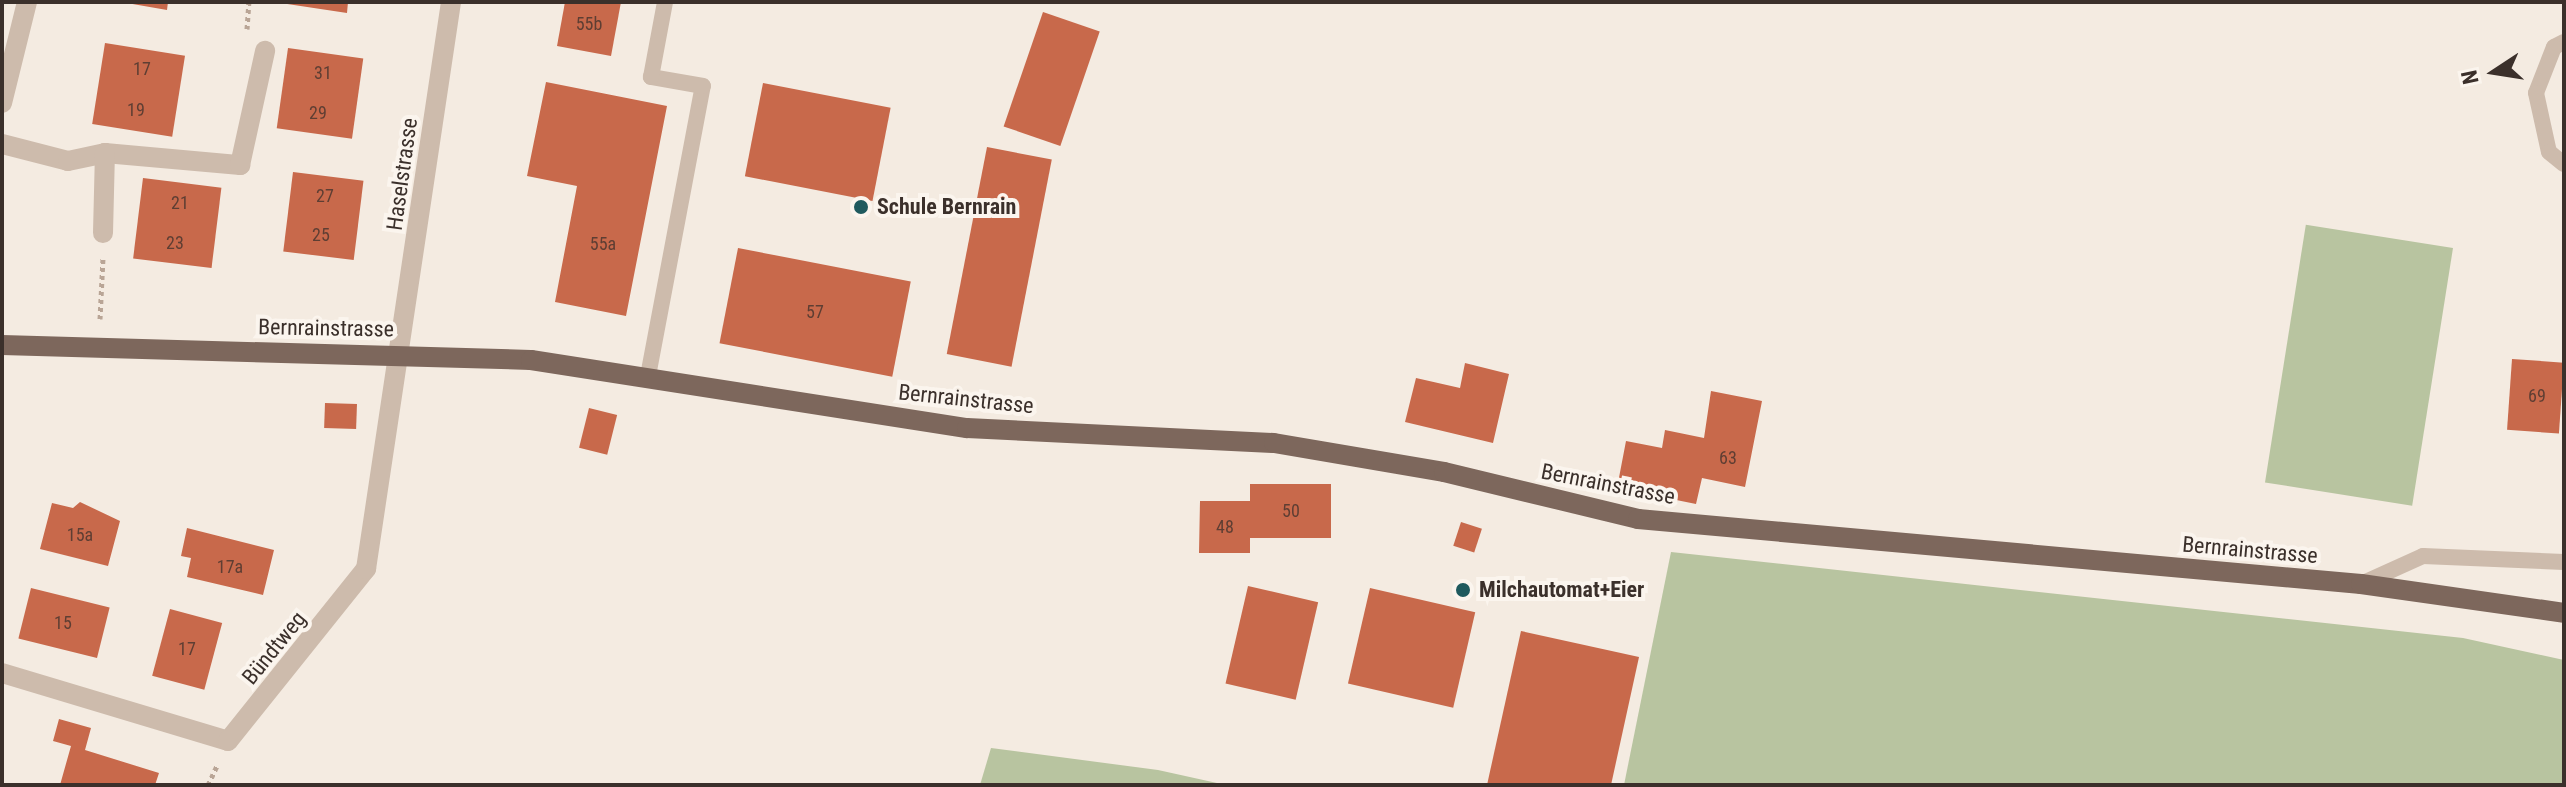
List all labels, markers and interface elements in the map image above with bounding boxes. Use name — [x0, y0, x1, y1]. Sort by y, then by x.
house number: 55b — [576, 13, 602, 35]
north arrow — [2454, 32, 2534, 112]
house number: 17 — [133, 58, 151, 80]
house number: 31 — [314, 62, 332, 84]
text: N — [2456, 68, 2484, 86]
house number: 19 — [127, 99, 145, 121]
house number: 29 — [309, 102, 327, 124]
street label: Haselstrasse — [381, 116, 423, 232]
house number: 27 — [316, 185, 334, 207]
house number: 21 — [171, 192, 189, 214]
place label: Schule Bernrain — [877, 194, 1016, 220]
marker: Schule Bernrain — [852, 198, 870, 216]
house number: 25 — [312, 224, 330, 246]
house number: 23 — [166, 232, 184, 254]
house number: 55a — [590, 233, 616, 255]
house number: 57 — [806, 301, 824, 323]
street label: Bernrainstrasse — [258, 314, 394, 342]
street label: Bernrainstrasse — [897, 379, 1035, 419]
house number: 69 — [2528, 385, 2546, 407]
house number: 63 — [1719, 447, 1737, 469]
street label: Bernrainstrasse — [1539, 458, 1677, 510]
house number: 50 — [1282, 500, 1300, 522]
house number: 48 — [1216, 516, 1234, 538]
house number: 15a — [67, 524, 93, 546]
street label: Bernrainstrasse — [2181, 531, 2319, 569]
house number: 17a — [217, 556, 243, 578]
place label: Milchautomat+Eier — [1479, 577, 1644, 603]
marker: Milchautomat+Eier — [1454, 581, 1472, 599]
street label: Bündtweg — [237, 606, 311, 690]
house number: 15 — [54, 612, 72, 634]
house number: 17 — [178, 638, 196, 660]

